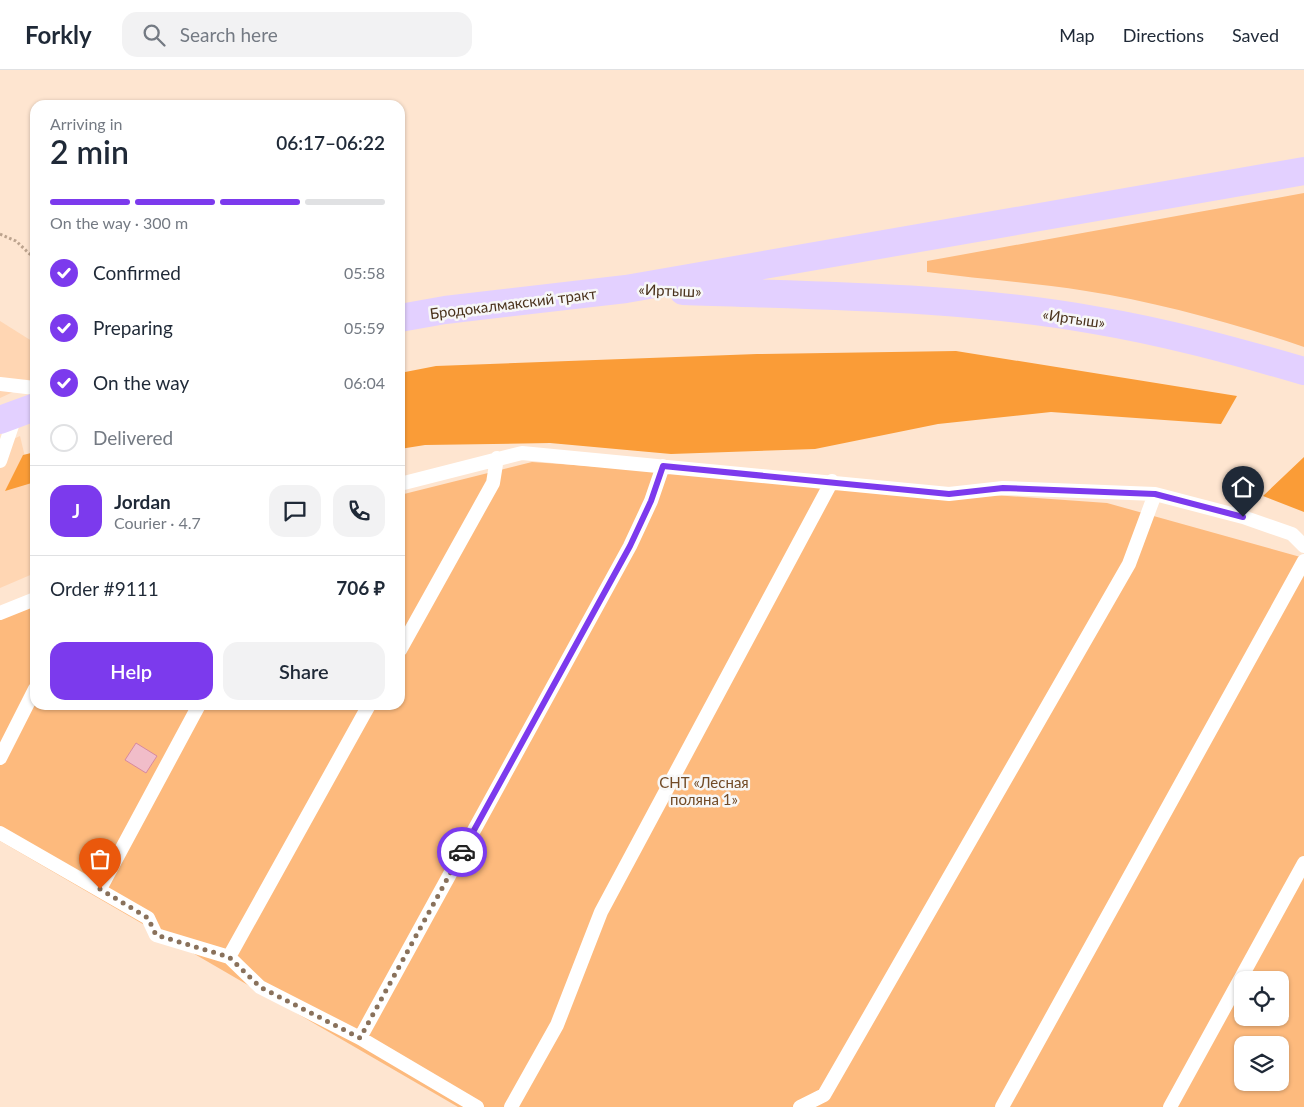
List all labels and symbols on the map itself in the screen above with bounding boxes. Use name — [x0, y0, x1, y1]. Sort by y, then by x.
street label: «Иртыш» — [638, 280, 702, 300]
street label: Бродокалмакский тракт — [429, 284, 598, 322]
street label: «Иртыш» — [1041, 305, 1107, 331]
pin — [1222, 466, 1264, 517]
park label: СНТ «Лесная поляна 1» — [659, 773, 749, 808]
courier — [437, 827, 487, 877]
pin — [79, 838, 121, 889]

